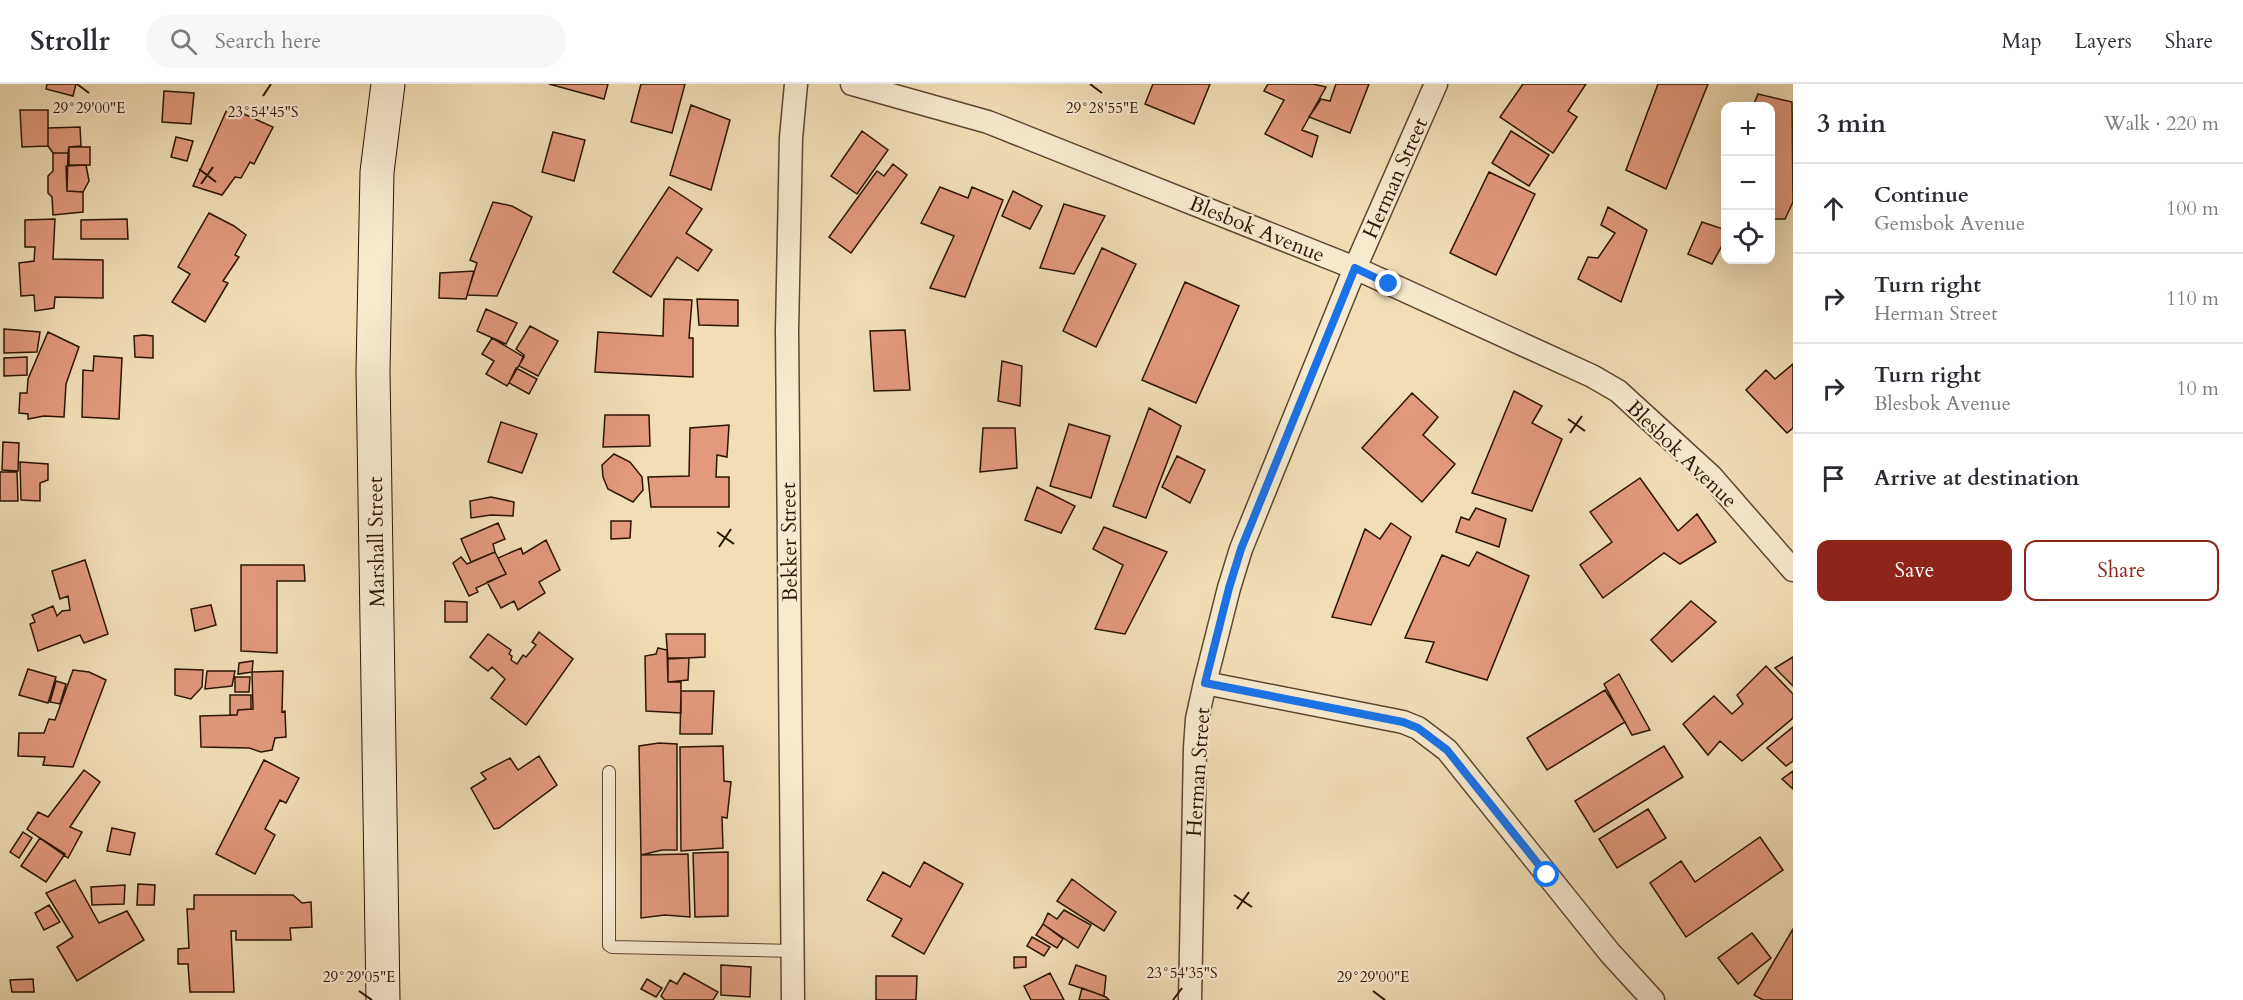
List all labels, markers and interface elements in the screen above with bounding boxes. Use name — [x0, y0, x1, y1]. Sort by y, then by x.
search box — [146, 14, 566, 68]
text: Strollr — [30, 22, 110, 60]
icon: search — [167, 25, 200, 58]
text: Search here — [215, 26, 321, 56]
text: Map — [2002, 27, 2042, 56]
text: Layers — [2075, 27, 2132, 56]
text: Share — [2165, 27, 2213, 56]
text: 29°29'00"E — [53, 98, 125, 118]
text: 29°28'55"E — [1066, 98, 1138, 118]
text: 23°54'45"S — [228, 102, 298, 122]
map controls — [1721, 102, 1775, 264]
button: + — [1721, 102, 1775, 156]
text: 3 min — [1817, 106, 1886, 141]
text: Walk · 220 m — [2104, 110, 2219, 137]
street label: Herman Street — [1356, 113, 1435, 243]
button: − — [1721, 156, 1775, 210]
text: Continue — [1874, 180, 1969, 210]
street label: Blesbok Avenue — [1185, 189, 1329, 270]
icon: ahead — [1817, 192, 1850, 225]
text: 100 m — [2166, 195, 2219, 222]
button: locate — [1721, 210, 1775, 264]
text: Gemsbok Avenue — [1874, 210, 2025, 237]
route end — [1375, 270, 1401, 296]
text: Turn right — [1874, 270, 1981, 300]
icon: right — [1817, 282, 1850, 315]
text: 110 m — [2166, 285, 2219, 312]
text: Herman Street — [1874, 300, 1998, 327]
text: Turn right — [1874, 360, 1981, 390]
icon: right — [1817, 372, 1850, 405]
text: 10 m — [2176, 375, 2219, 402]
text: Blesbok Avenue — [1874, 390, 2011, 417]
street label: Blesbok Avenue — [1620, 394, 1743, 515]
icon: arrive — [1817, 462, 1850, 495]
text: Arrive at destination — [1874, 463, 2079, 493]
street label: Marshall Street — [361, 476, 392, 608]
street label: Bekker Street — [774, 482, 805, 602]
button: Save — [1817, 540, 2012, 601]
button: Share — [2024, 540, 2219, 601]
street label: Herman Street — [1180, 706, 1218, 838]
route start — [1533, 861, 1559, 887]
text: 23°54'35"S — [1147, 963, 1217, 983]
text: 29°29'05"E — [323, 967, 395, 987]
text: 29°29'00"E — [1337, 967, 1409, 987]

